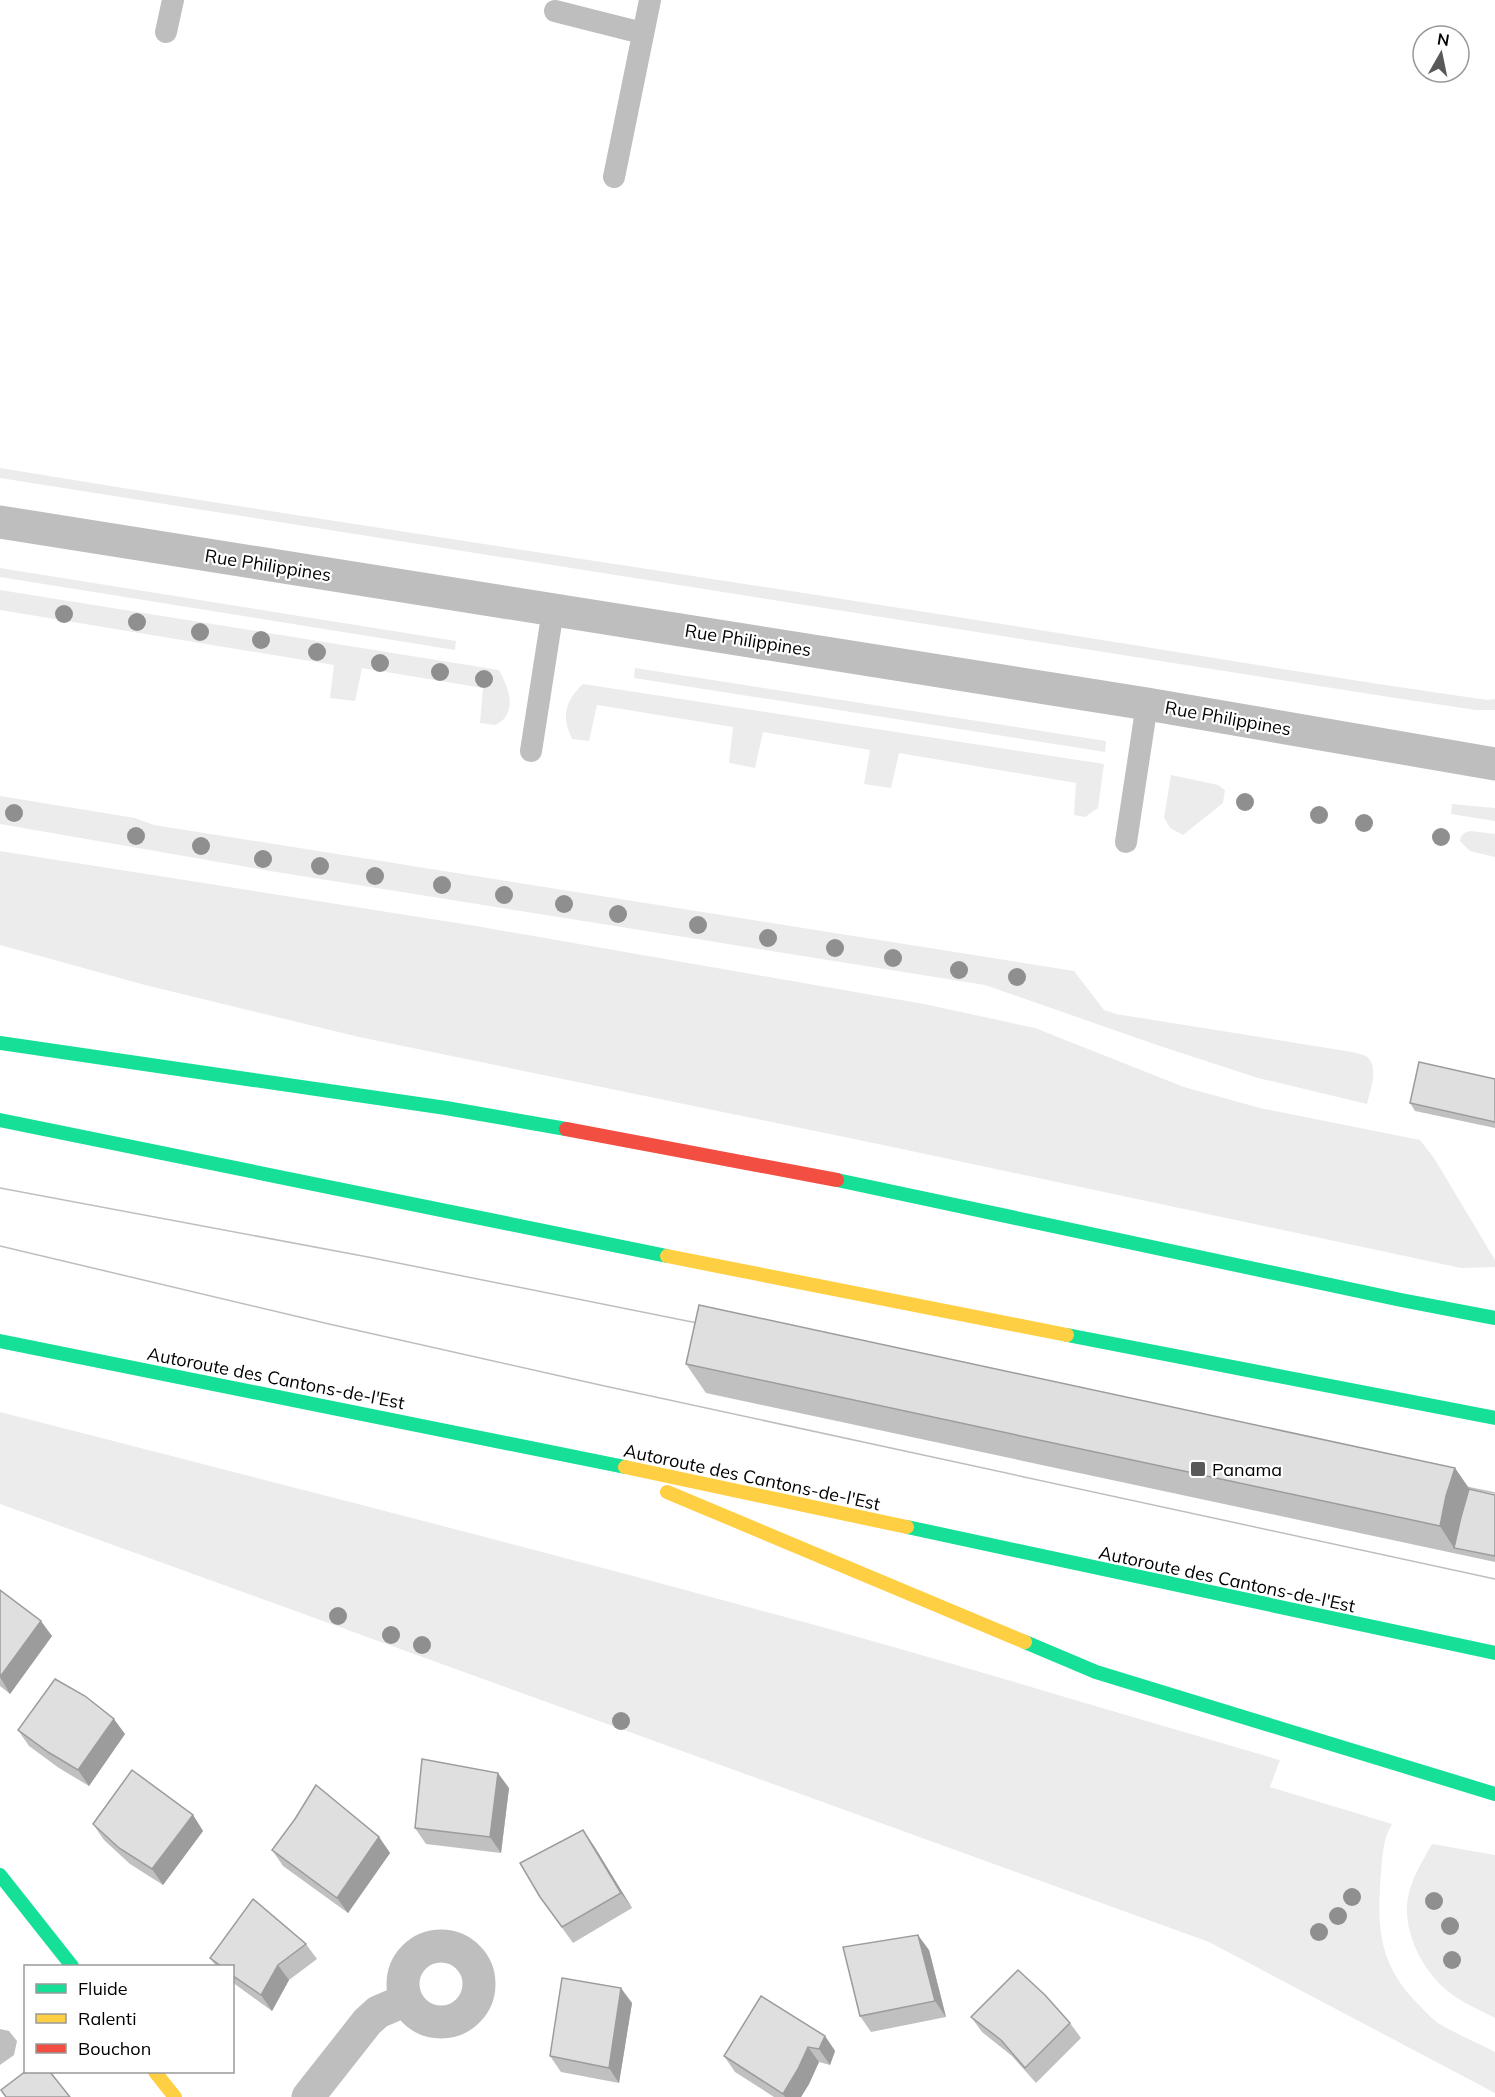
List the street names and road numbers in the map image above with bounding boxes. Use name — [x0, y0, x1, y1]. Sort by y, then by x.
street label: Rue Philippines — [203, 544, 333, 586]
street label: Rue Philippines — [683, 619, 813, 661]
street label: Rue Philippines — [1163, 696, 1293, 740]
street label: Autoroute des Cantons-de-l'Est — [145, 1342, 407, 1414]
street label: Autoroute des Cantons-de-l'Est — [622, 1439, 882, 1515]
street label: Autoroute des Cantons-de-l'Est — [1097, 1541, 1357, 1617]

